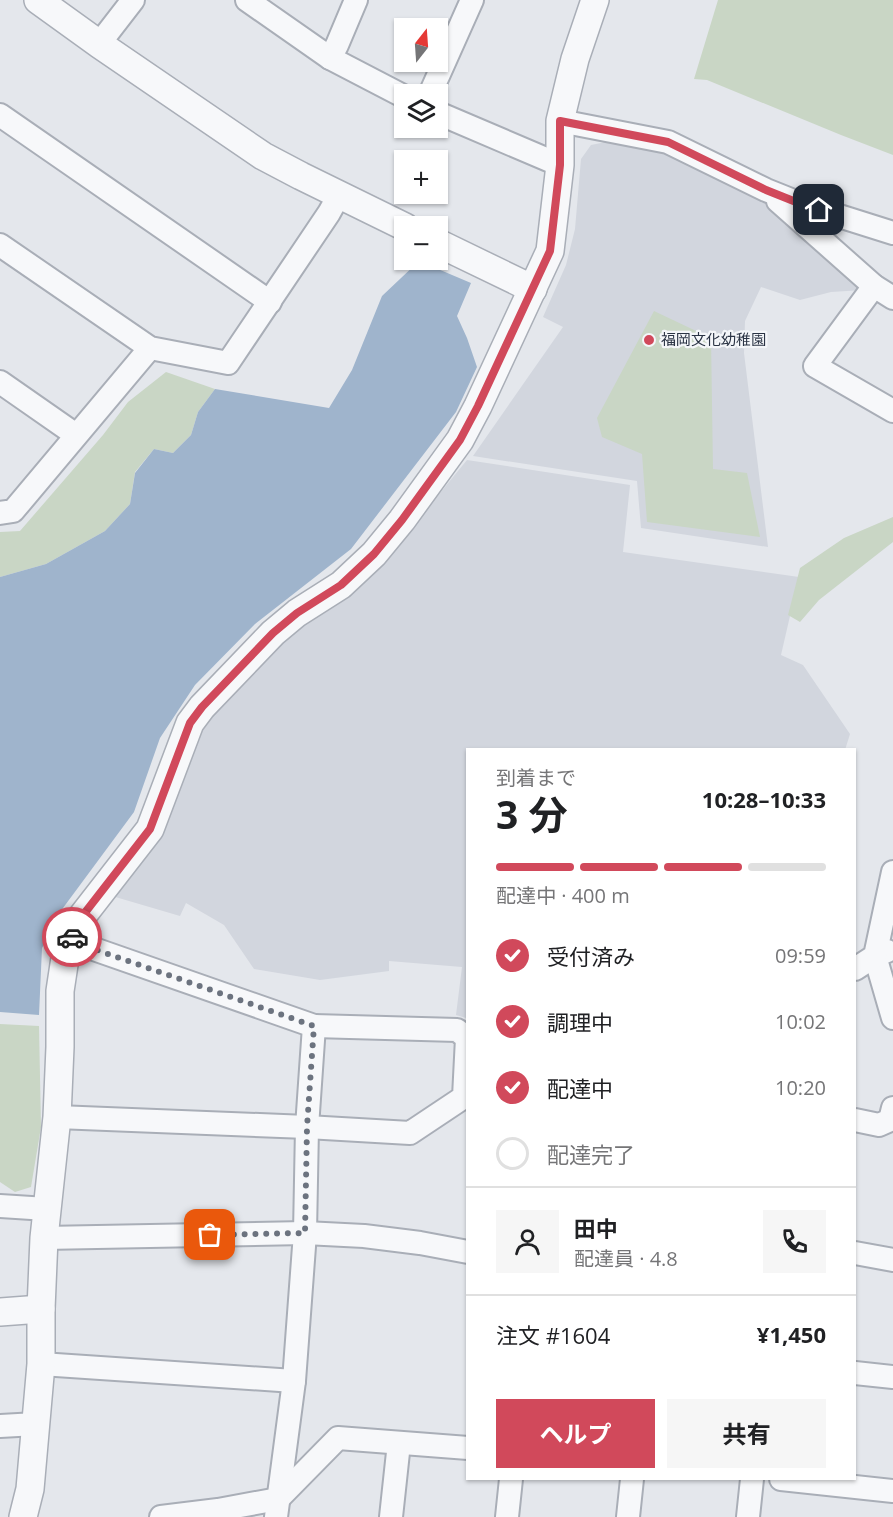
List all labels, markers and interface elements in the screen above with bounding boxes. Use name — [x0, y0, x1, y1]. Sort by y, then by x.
north arrow — [394, 18, 448, 72]
map controls — [394, 18, 448, 270]
button: layers — [394, 84, 448, 138]
button: + — [394, 150, 448, 204]
pin — [793, 184, 844, 235]
icon: home — [802, 193, 835, 226]
button: − — [394, 216, 448, 270]
place label: 福岡文化幼稚園 — [661, 329, 766, 349]
marker: 福岡文化幼稚園 — [642, 333, 656, 347]
text: 到着まで — [496, 764, 576, 791]
text: 10:28–10:33 — [702, 784, 826, 814]
text: 3 分 — [496, 787, 567, 840]
text: 配達中 · 400 m — [496, 882, 630, 909]
courier — [42, 907, 102, 967]
icon: car — [56, 921, 89, 954]
icon: check — [496, 939, 529, 972]
text: 受付済み — [547, 941, 635, 971]
text: 09:59 — [775, 942, 826, 969]
icon: check — [496, 1005, 529, 1038]
text: 調理中 — [547, 1007, 613, 1037]
text: 10:02 — [775, 1008, 826, 1035]
icon: check — [496, 1071, 529, 1104]
text: 配達中 — [547, 1073, 613, 1103]
text: 10:20 — [775, 1074, 826, 1101]
text: 配達完了 — [547, 1139, 635, 1169]
pin — [184, 1209, 235, 1260]
button: person — [496, 1210, 559, 1273]
button: phone — [763, 1210, 826, 1273]
text: 田中 — [574, 1213, 618, 1243]
icon: bag — [193, 1218, 226, 1251]
text: 配達員 · 4.8 — [574, 1245, 678, 1272]
text: ¥1,450 — [757, 1319, 826, 1349]
text: 注文 #1604 — [496, 1320, 610, 1350]
button: ヘルプ — [496, 1399, 655, 1468]
button: 共有 — [667, 1399, 826, 1468]

